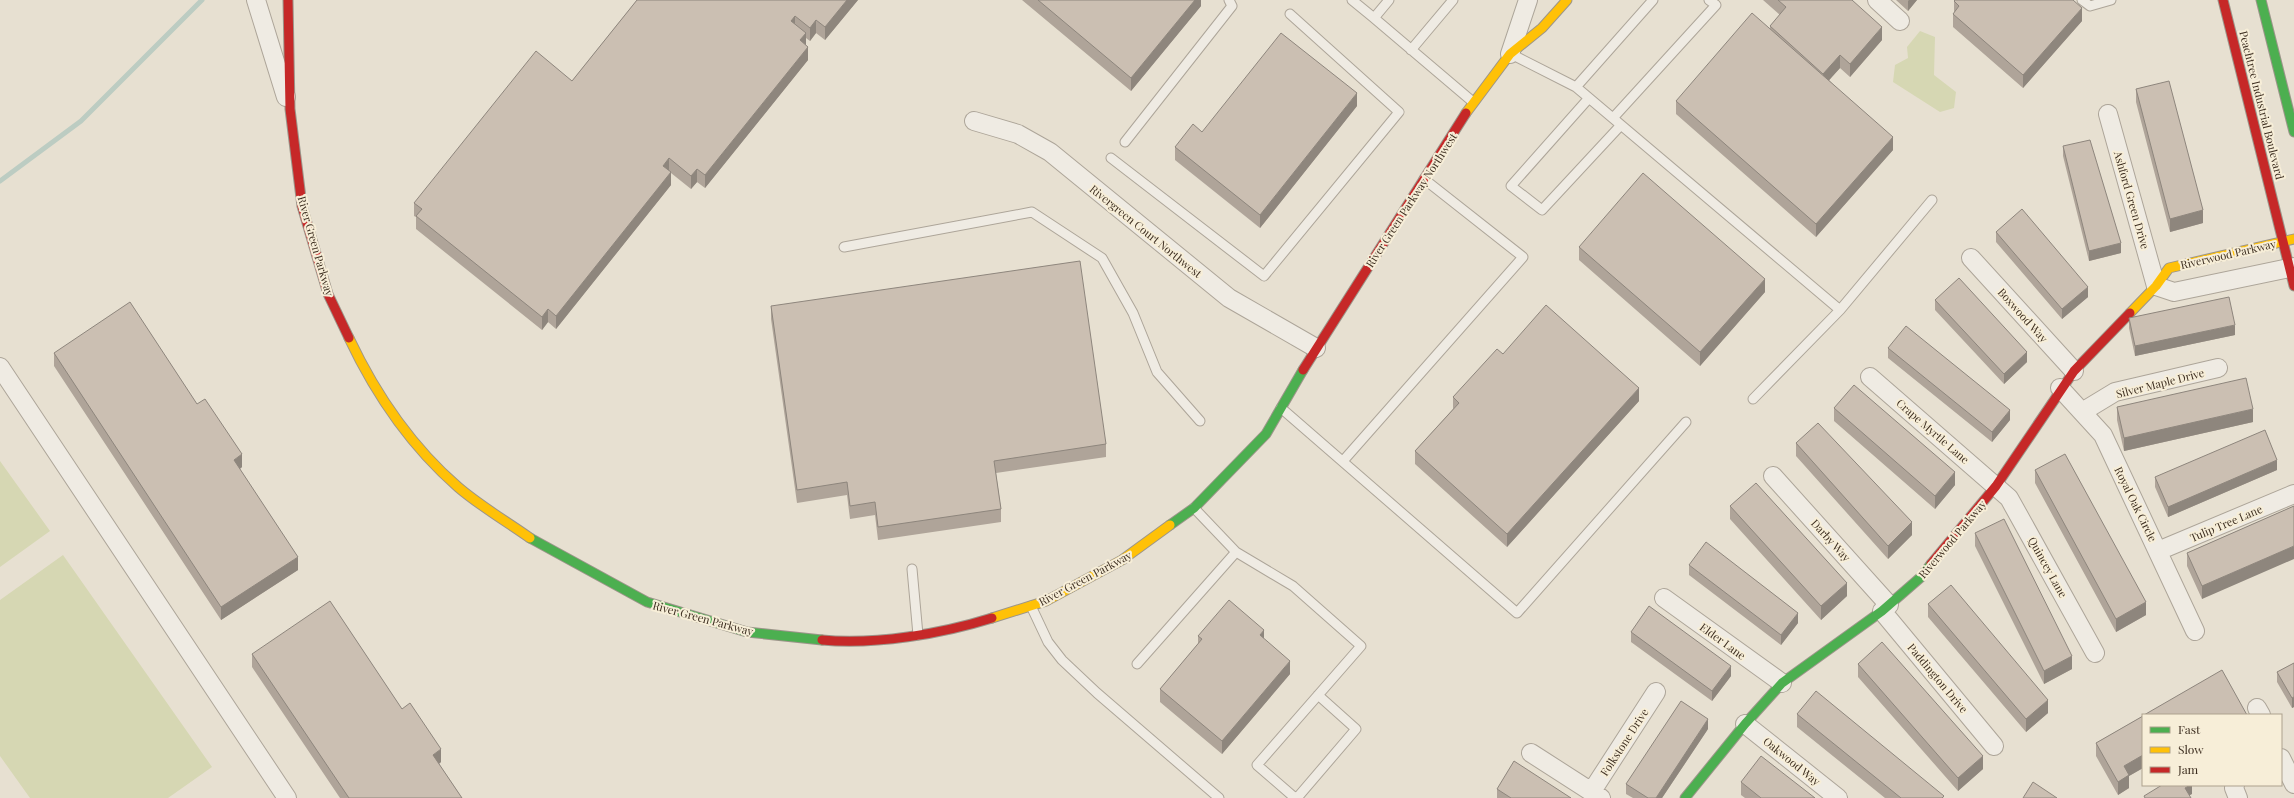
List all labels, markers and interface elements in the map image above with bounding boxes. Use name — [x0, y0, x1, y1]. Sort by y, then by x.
street label: Peachtree Industrial Boulevard — [2236, 29, 2288, 181]
street label: River Green Parkway Northwest — [1362, 130, 1460, 270]
street label: Ashford Green Drive — [2111, 148, 2153, 251]
street label: Rivergreen Court Northwest — [1087, 181, 1205, 281]
street label: River Green Parkway — [295, 194, 338, 298]
street label: Riverwood Parkway — [2179, 236, 2278, 272]
street label: Boxwood Way — [1995, 285, 2052, 346]
street label: Silver Maple Drive — [2114, 365, 2206, 401]
street label: Crape Myrtle Lane — [1893, 395, 1973, 467]
street label: Royal Oak Circle — [2111, 464, 2161, 544]
street label: Riverwood Parkway — [1915, 496, 1989, 581]
street label: Tulip Tree Lane — [2188, 501, 2265, 545]
street label: Darby Way — [1808, 516, 1854, 565]
street label: Quincey Lane — [2025, 534, 2071, 600]
street label: River Green Parkway — [1036, 547, 1135, 609]
street label: River Green Parkway — [651, 597, 755, 639]
street label: Elder Lane — [1697, 619, 1749, 663]
street label: Paddington Drive — [1905, 640, 1972, 716]
street label: Folkstone Drive — [1597, 705, 1652, 779]
legend — [2142, 714, 2282, 786]
text: Fast — [2178, 721, 2201, 737]
street label: Oakwood Way — [1760, 733, 1824, 789]
text: Slow — [2178, 741, 2204, 757]
text: Jam — [2177, 761, 2199, 777]

